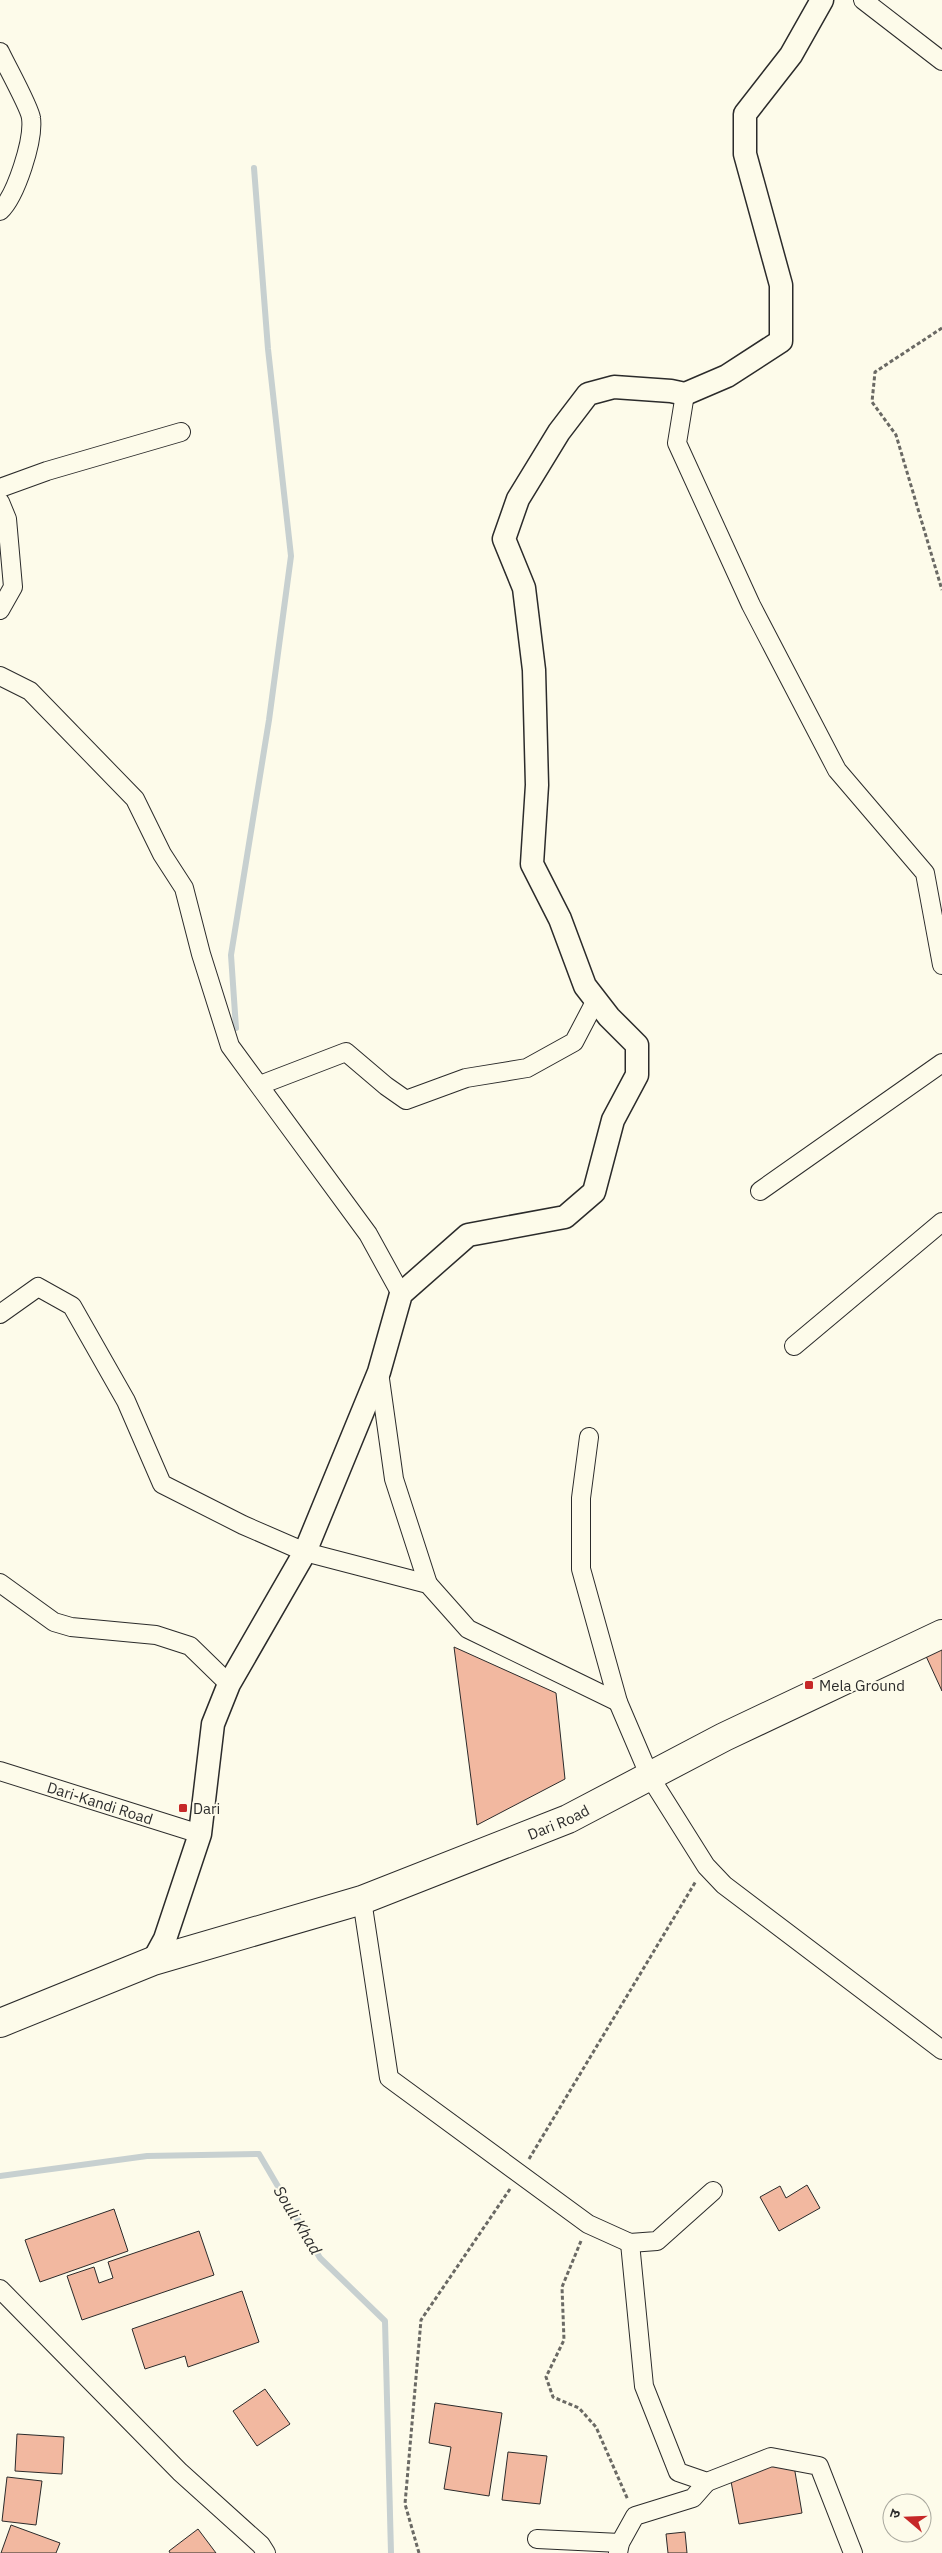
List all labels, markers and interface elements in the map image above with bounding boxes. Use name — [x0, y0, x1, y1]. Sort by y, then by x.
place label: Mela Ground — [819, 1676, 905, 1695]
marker: Mela Ground — [803, 1679, 815, 1691]
street label: Dari-Kandi Road — [45, 1777, 155, 1828]
place label: Dari — [193, 1799, 220, 1818]
street label: Dari Road — [525, 1800, 592, 1844]
marker: Dari — [177, 1802, 189, 1814]
water label: Souli Khad — [270, 2182, 327, 2259]
north arrow — [882, 2493, 932, 2543]
text: उ — [885, 2506, 905, 2521]

